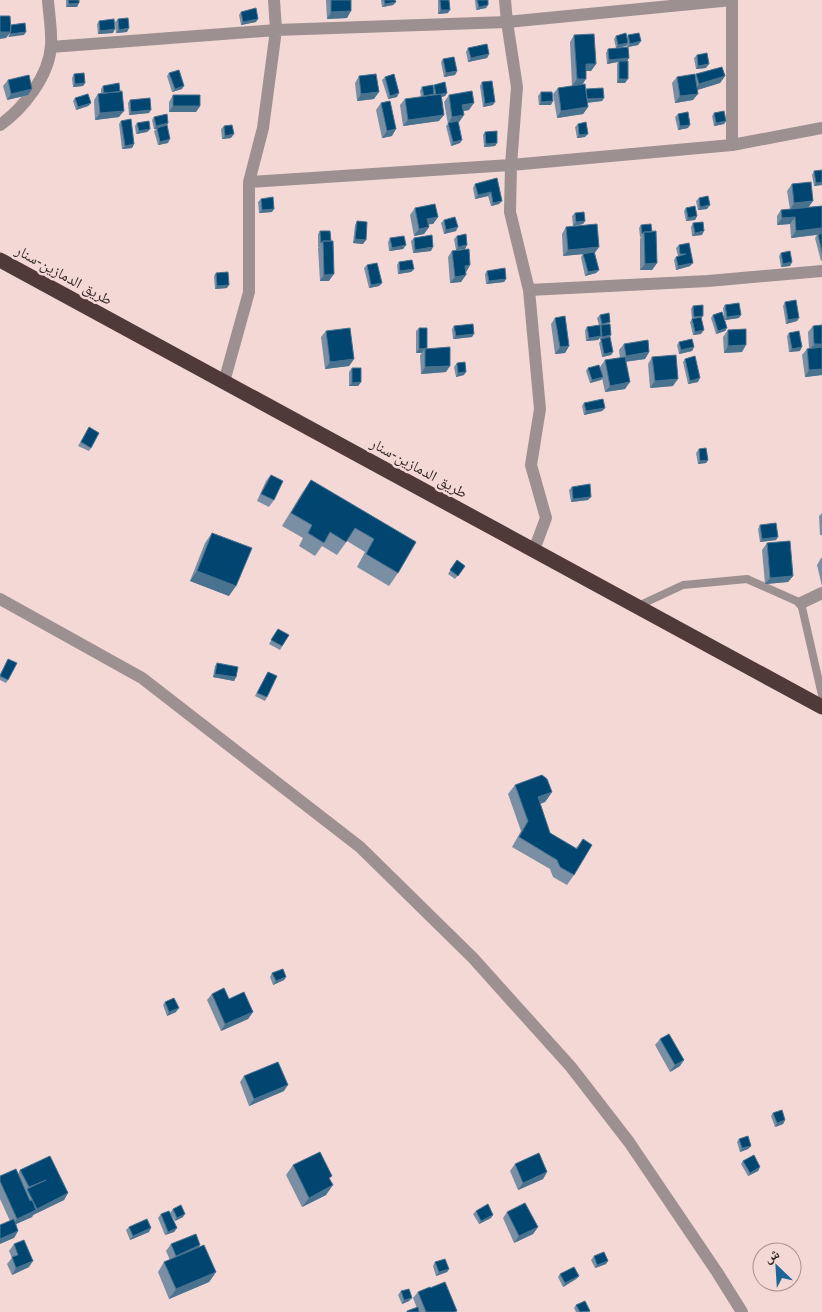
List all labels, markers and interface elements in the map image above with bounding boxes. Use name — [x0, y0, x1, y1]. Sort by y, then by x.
street label: طريق الدمازين-سنار — [11, 240, 116, 310]
street label: طريق الدمازين-سنار — [366, 433, 471, 503]
north arrow — [752, 1242, 802, 1292]
text: ش — [761, 1245, 782, 1267]

